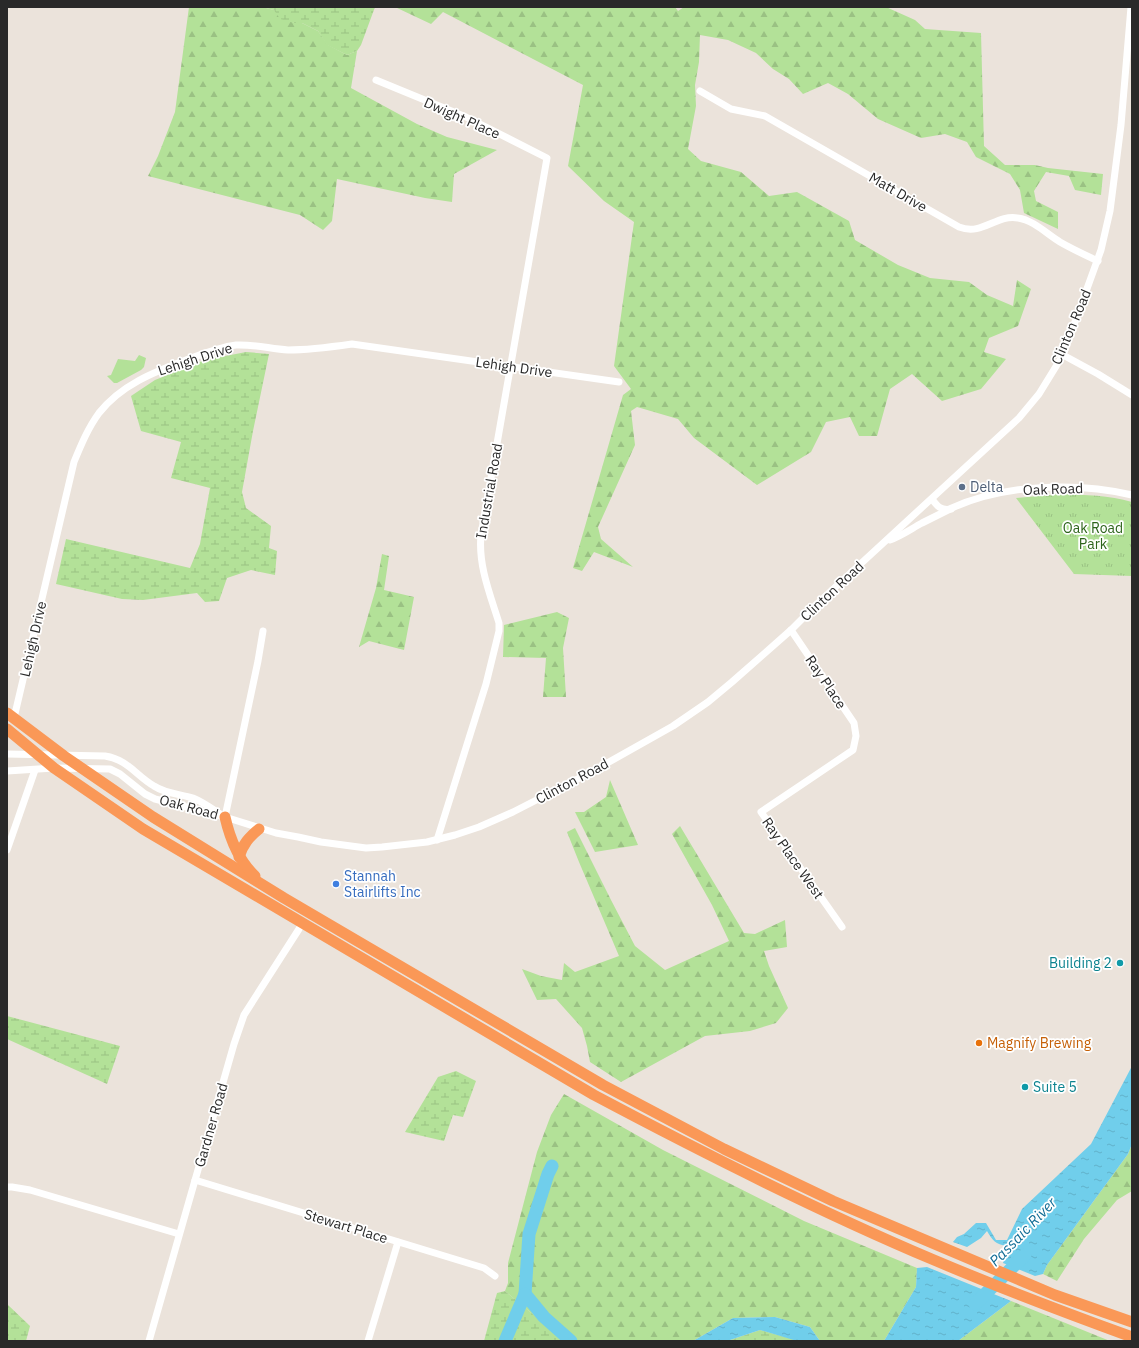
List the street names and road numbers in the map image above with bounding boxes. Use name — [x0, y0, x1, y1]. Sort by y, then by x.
street label: Dwight Place — [421, 93, 503, 143]
street label: Matt Drive — [866, 168, 931, 216]
street label: Clinton Road — [1047, 287, 1095, 367]
street label: Lehigh Drive — [156, 338, 235, 379]
street label: Lehigh Drive — [475, 353, 554, 381]
street label: Industrial Road — [472, 442, 506, 540]
street label: Oak Road — [1023, 479, 1083, 499]
street label: Clinton Road — [797, 557, 867, 625]
street label: Lehigh Drive — [16, 599, 51, 679]
street label: Ray Place — [802, 652, 851, 713]
street label: Clinton Road — [532, 754, 612, 808]
street label: Oak Road — [158, 791, 220, 823]
street label: Ray Place West — [758, 814, 828, 902]
street label: Gardner Road — [190, 1081, 232, 1169]
street label: Stewart Place — [302, 1205, 390, 1247]

